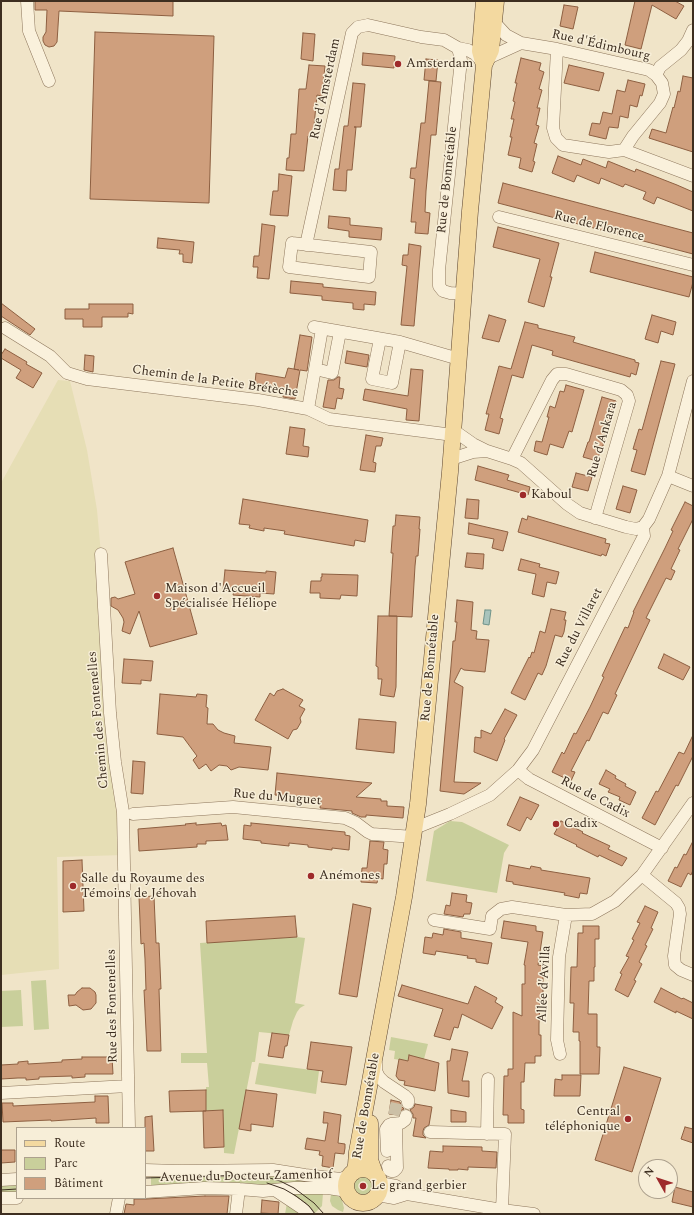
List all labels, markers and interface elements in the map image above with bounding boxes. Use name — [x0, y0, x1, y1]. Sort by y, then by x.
street label: Rue d'Édimbourg — [550, 27, 652, 65]
street label: Rue d'Amsterdam — [308, 37, 344, 141]
place label: Amsterdam — [406, 56, 473, 72]
marker: Amsterdam — [393, 59, 403, 69]
street label: Rue de Bonnétable — [435, 126, 461, 234]
street label: Rue de Florence — [552, 208, 646, 246]
street label: Chemin de la Petite Brétèche — [131, 363, 299, 401]
street label: Rue d'Ankara — [585, 400, 621, 480]
place label: Kaboul — [531, 487, 572, 503]
marker: Kaboul — [518, 490, 528, 500]
place label: Maison d'Accueil Spécialisée Héliope — [165, 581, 277, 612]
street label: Rue du Villaret — [553, 586, 607, 670]
marker: Maison d'Accueil Spécialisée Héliope — [152, 591, 162, 601]
street label: Rue de Bonnétable — [419, 614, 443, 722]
street label: Chemin des Fontenelles — [85, 650, 113, 790]
street label: Rue de Cadix — [558, 774, 632, 822]
street label: Rue du Muguet — [232, 786, 322, 810]
place label: Cadix — [564, 816, 598, 832]
marker: Cadix — [551, 819, 561, 829]
place label: Anémones — [319, 868, 380, 884]
place label: Salle du Royaume des Témoins de Jéhovah — [81, 871, 205, 902]
marker: Anémones — [306, 871, 316, 881]
marker: Salle du Royaume des Témoins de Jéhovah — [68, 881, 78, 891]
street label: Allée d'Avilla — [535, 945, 555, 1023]
street label: Rue des Fontenelles — [104, 949, 122, 1063]
street label: Rue de Bonnétable — [350, 1052, 384, 1160]
place label: Central téléphonique — [545, 1104, 620, 1135]
marker: Central téléphonique — [623, 1114, 633, 1124]
legend — [16, 1127, 146, 1199]
text: Route — [54, 1134, 85, 1153]
text: Parc — [54, 1154, 78, 1173]
north arrow — [638, 1159, 678, 1199]
text: N — [640, 1163, 658, 1181]
street label: Avenue du Docteur Zamenhof — [159, 1168, 333, 1186]
text: Bâtiment — [54, 1174, 103, 1193]
place label: Le grand gerbier — [371, 1178, 467, 1194]
marker: Le grand gerbier — [358, 1181, 368, 1191]

